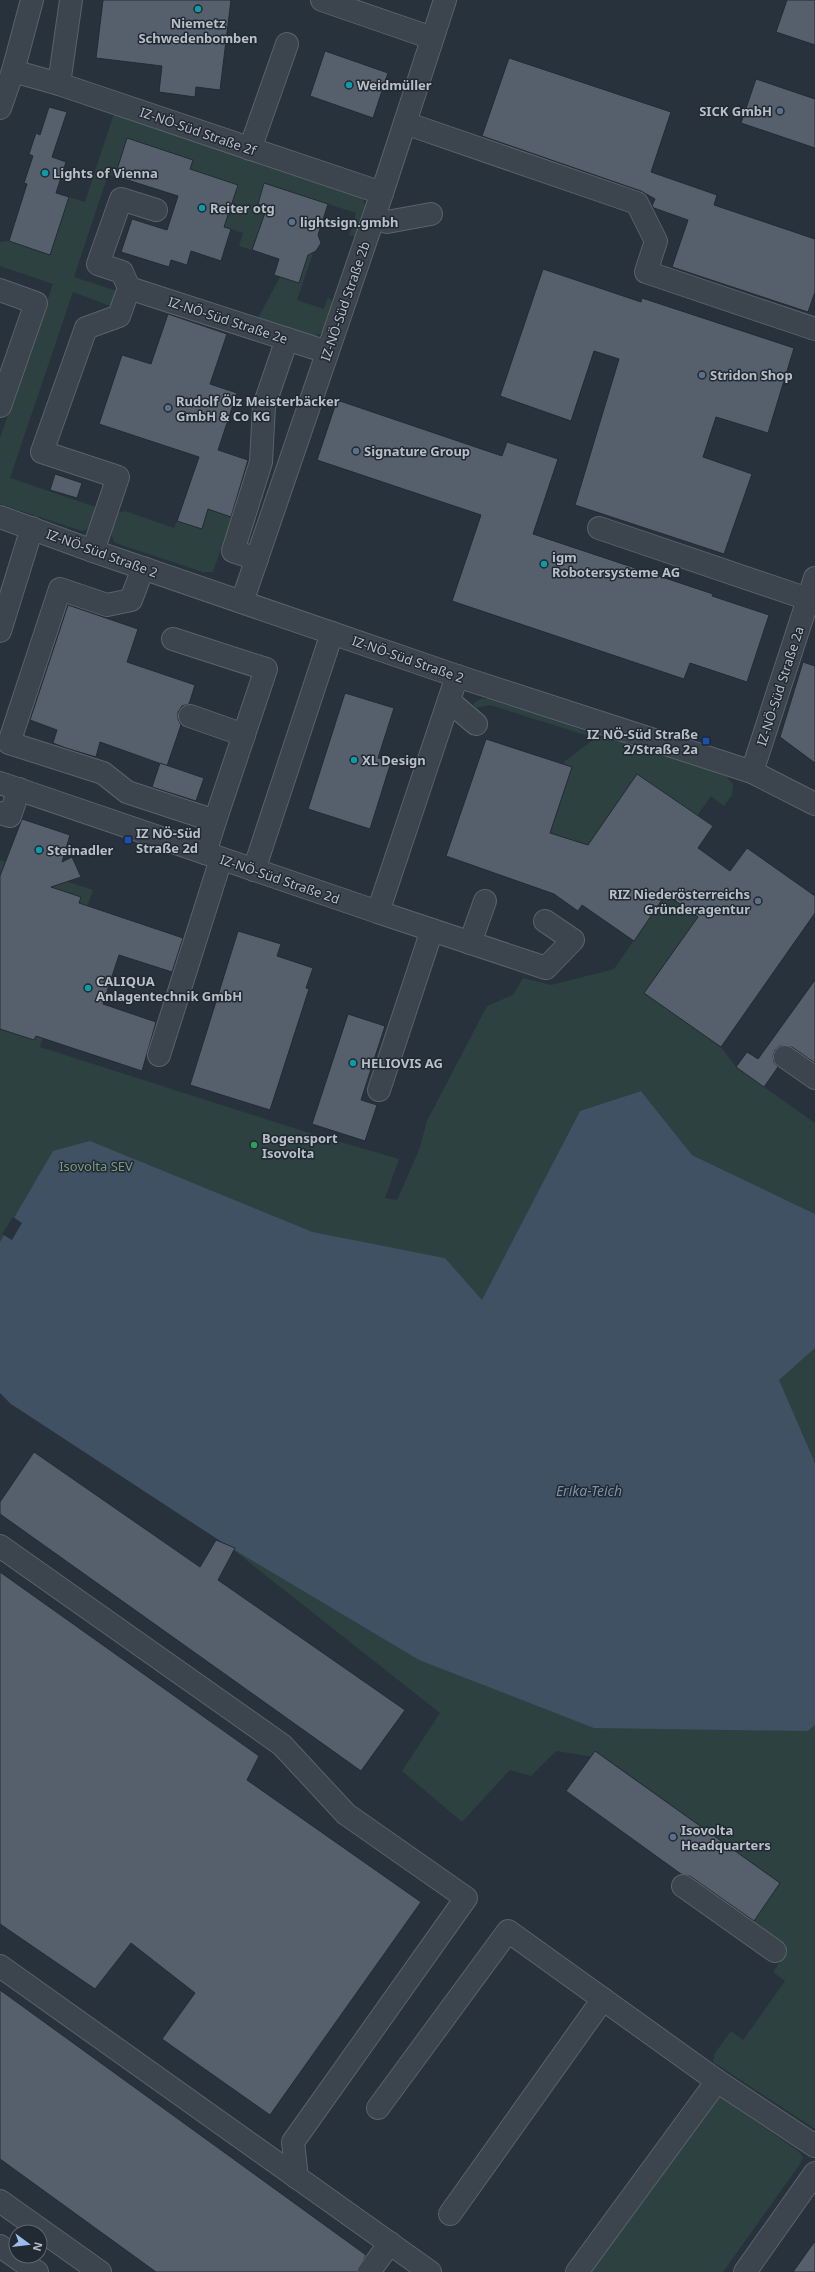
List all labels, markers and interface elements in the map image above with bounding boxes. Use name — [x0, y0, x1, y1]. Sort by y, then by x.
marker: Niemetz Schwedenbomben — [193, 4, 203, 14]
place label: Niemetz Schwedenbomben — [138, 14, 258, 47]
place label: Weidmüller — [357, 76, 432, 94]
marker: Weidmüller — [344, 80, 354, 90]
place label: SICK GmbH — [699, 102, 772, 120]
street label: IZ-NÖ-Süd Straße 2f — [137, 103, 260, 160]
marker: SICK GmbH — [775, 106, 785, 116]
place label: Lights of Vienna — [53, 164, 158, 182]
marker: Lights of Vienna — [40, 168, 50, 178]
place label: Reiter otg — [210, 199, 275, 217]
marker: Reiter otg — [197, 203, 207, 213]
place label: lightsign.gmbh — [300, 213, 398, 231]
marker: lightsign.gmbh — [287, 217, 297, 227]
street label: IZ-NÖ-Süd Straße 2b — [316, 239, 374, 363]
street label: IZ-NÖ-Süd Straße 2e — [166, 292, 290, 348]
place label: Stridon Shop — [710, 366, 793, 384]
marker: Stridon Shop — [697, 370, 707, 380]
place label: Rudolf Ölz Meisterbäcker GmbH & Co KG — [176, 392, 340, 425]
marker: Rudolf Ölz Meisterbäcker GmbH & Co KG — [163, 403, 173, 413]
place label: Signature Group — [364, 442, 470, 460]
marker: Signature Group — [351, 446, 361, 456]
street label: IZ-NÖ-Süd Straße 2 — [44, 524, 160, 582]
place label: igm Robotersysteme AG — [552, 548, 680, 581]
marker: igm Robotersysteme AG — [539, 559, 549, 569]
street label: IZ-NÖ-Süd Straße 2a — [752, 624, 808, 748]
street label: IZ-NÖ-Süd Straße 2 — [350, 631, 466, 687]
place label: IZ NÖ-Süd Straße 2/Straße 2a — [587, 725, 698, 758]
marker: IZ NÖ-Süd Straße 2/Straße 2a — [701, 736, 711, 746]
place label: XL Design — [362, 751, 426, 769]
marker: XL Design — [349, 755, 359, 765]
place label: IZ NÖ-Süd Straße 2d — [136, 824, 201, 857]
marker: IZ NÖ-Süd Straße 2d — [123, 835, 133, 845]
place label: Steinadler — [47, 841, 114, 859]
marker: Steinadler — [34, 845, 44, 855]
street label: IZ-NÖ-Süd Straße 2d — [218, 850, 342, 908]
place label: RIZ Niederösterreichs Gründeragentur — [609, 885, 750, 918]
marker: RIZ Niederösterreichs Gründeragentur — [753, 896, 763, 906]
place label: CALIQUA Anlagentechnik GmbH — [96, 972, 242, 1005]
marker: CALIQUA Anlagentechnik GmbH — [83, 983, 93, 993]
place label: HELIOVIS AG — [361, 1054, 443, 1072]
marker: HELIOVIS AG — [348, 1058, 358, 1068]
place label: Bogensport Isovolta — [262, 1129, 338, 1162]
marker: Bogensport Isovolta — [249, 1140, 259, 1150]
park label: Isovolta SEV — [59, 1157, 133, 1175]
water label: Erika-Teich — [556, 1481, 622, 1500]
place label: Isovolta Headquarters — [681, 1821, 771, 1854]
marker: Isovolta Headquarters — [668, 1832, 678, 1842]
north arrow — [8, 2224, 48, 2264]
text: N — [30, 2240, 47, 2253]

